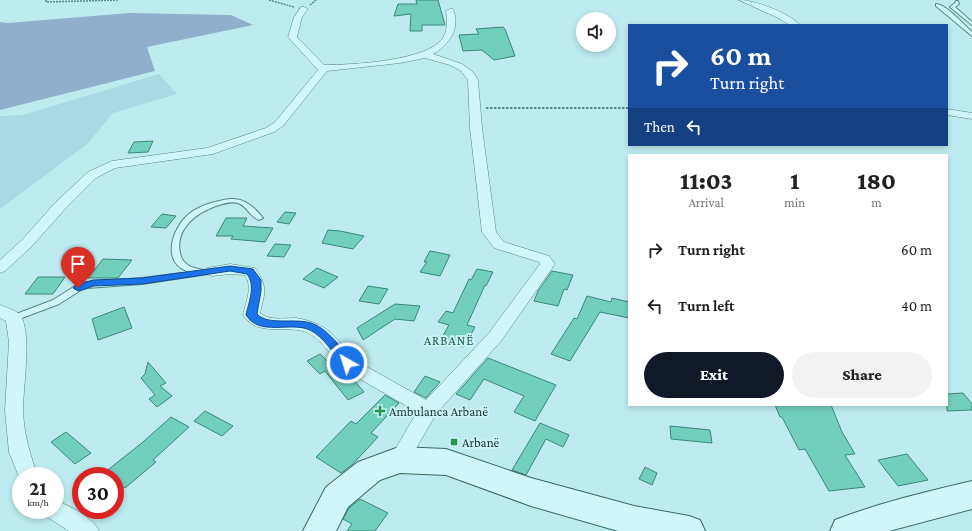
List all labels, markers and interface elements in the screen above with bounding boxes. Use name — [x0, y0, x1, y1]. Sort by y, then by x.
map controls — [576, 12, 616, 52]
button: sound — [576, 12, 616, 52]
icon: right — [644, 40, 696, 92]
text: 60 m — [710, 40, 771, 71]
text: Turn right — [710, 73, 784, 93]
icon: left — [683, 116, 705, 138]
text: Then — [644, 119, 675, 135]
text: 11:03 — [680, 167, 732, 194]
text: 1 — [790, 167, 799, 194]
text: 180 — [857, 167, 896, 194]
text: Arrival — [688, 195, 724, 210]
text: min — [784, 195, 805, 210]
text: m — [871, 195, 882, 210]
icon: right — [644, 239, 666, 261]
text: Turn right — [678, 242, 745, 258]
text: 60 m — [901, 242, 932, 258]
pin — [61, 247, 95, 288]
icon: arrive — [67, 253, 89, 275]
icon: left — [644, 295, 666, 317]
text: Turn left — [678, 298, 734, 314]
text: 40 m — [901, 298, 932, 314]
district label: ARBANË — [424, 333, 474, 348]
position arrow — [326, 342, 368, 384]
button: Exit — [644, 352, 784, 398]
button: Share — [792, 352, 932, 398]
place label: Ambulanca Arbanë — [389, 404, 488, 419]
marker: Ambulanca Arbanë — [374, 405, 386, 417]
place label: Arbanë — [462, 435, 500, 450]
marker: Arbanë — [449, 437, 459, 447]
speed limit sign: 30 — [72, 467, 124, 519]
text: 21 — [29, 477, 47, 499]
text: km/h — [27, 497, 49, 508]

